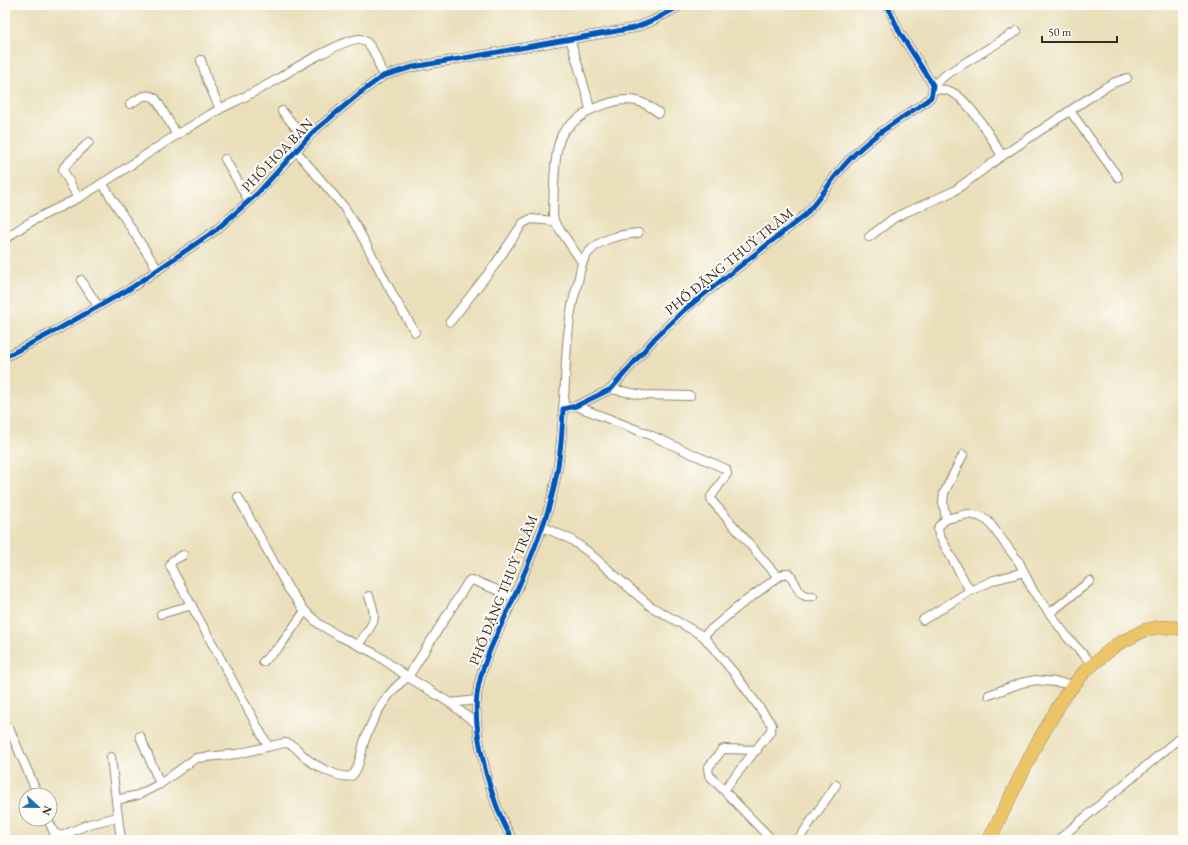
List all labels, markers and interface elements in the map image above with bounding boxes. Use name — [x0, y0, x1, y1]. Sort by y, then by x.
scale bar — [1042, 18, 1117, 44]
text: 50 m — [1048, 24, 1072, 40]
street label: PHỐ HOA BAN — [237, 114, 317, 196]
street label: PHỐ ĐẶNG THUỲ TRÂM — [661, 203, 797, 319]
street label: PHỐ ĐẶNG THUỲ TRÂM — [465, 512, 542, 668]
north arrow — [18, 787, 58, 827]
text: N — [39, 804, 55, 818]

